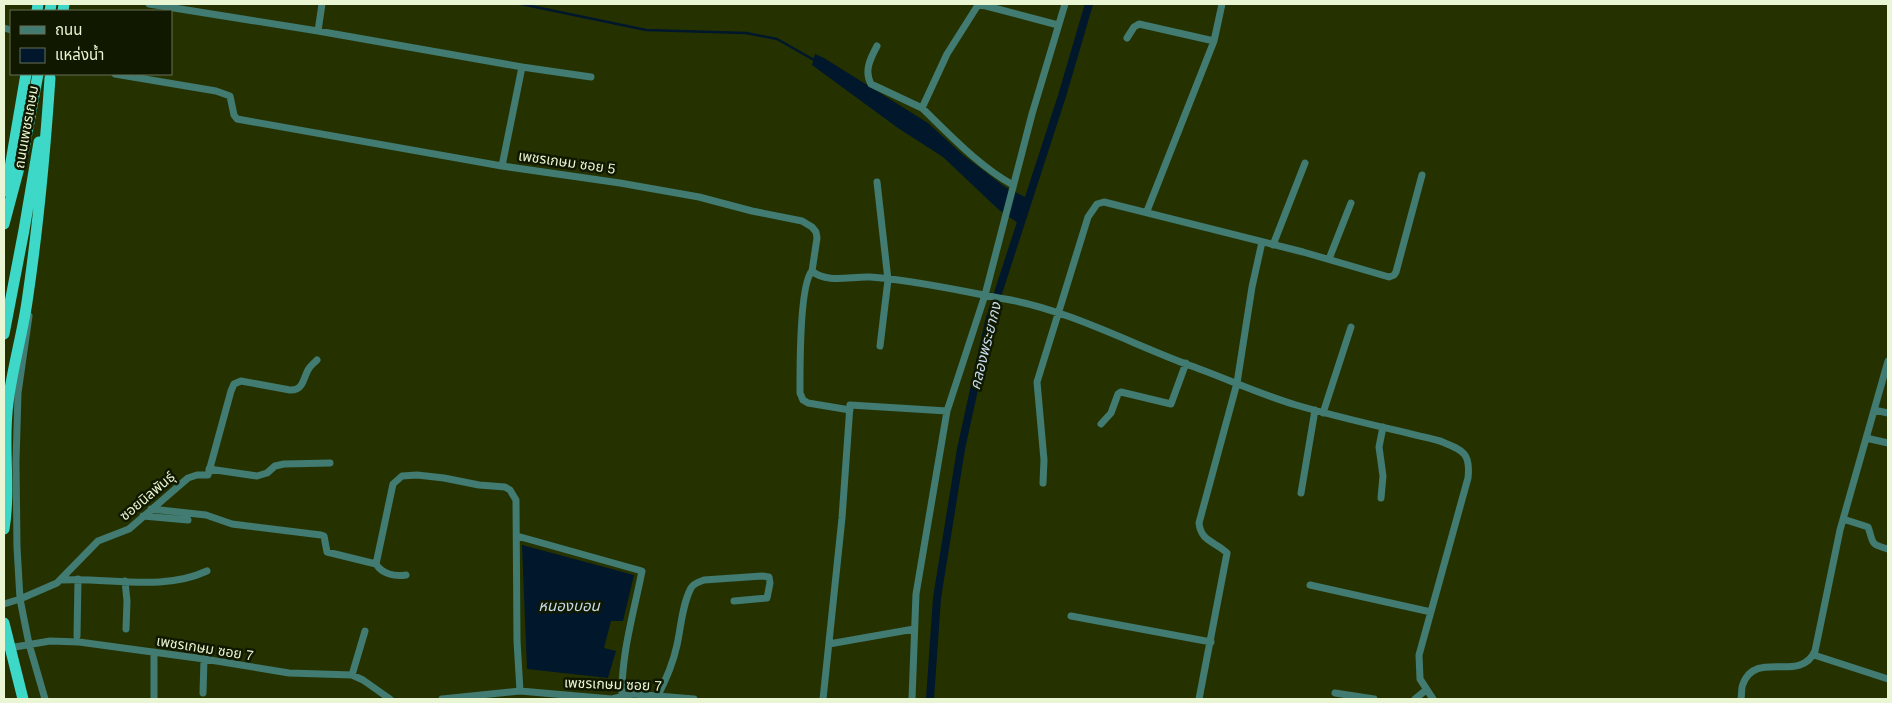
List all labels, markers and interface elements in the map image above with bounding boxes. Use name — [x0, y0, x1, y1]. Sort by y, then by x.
legend — [10, 10, 172, 75]
text: ถนน — [55, 21, 82, 38]
text: แหล่งน้ำ — [55, 44, 104, 63]
street label: ถนนเพชรเกษม — [11, 84, 41, 170]
street label: เพชรเกษม ซอย 5 — [517, 147, 617, 177]
water label: คลองพระยากง — [966, 300, 1004, 391]
street label: ซอยนิลพันธุ์ — [116, 468, 178, 524]
water label: หนองบอน — [538, 597, 601, 614]
street label: เพชรเกษม ซอย 7 — [155, 632, 255, 664]
street label: เพชรเกษม ซอย 7 — [564, 674, 662, 694]

